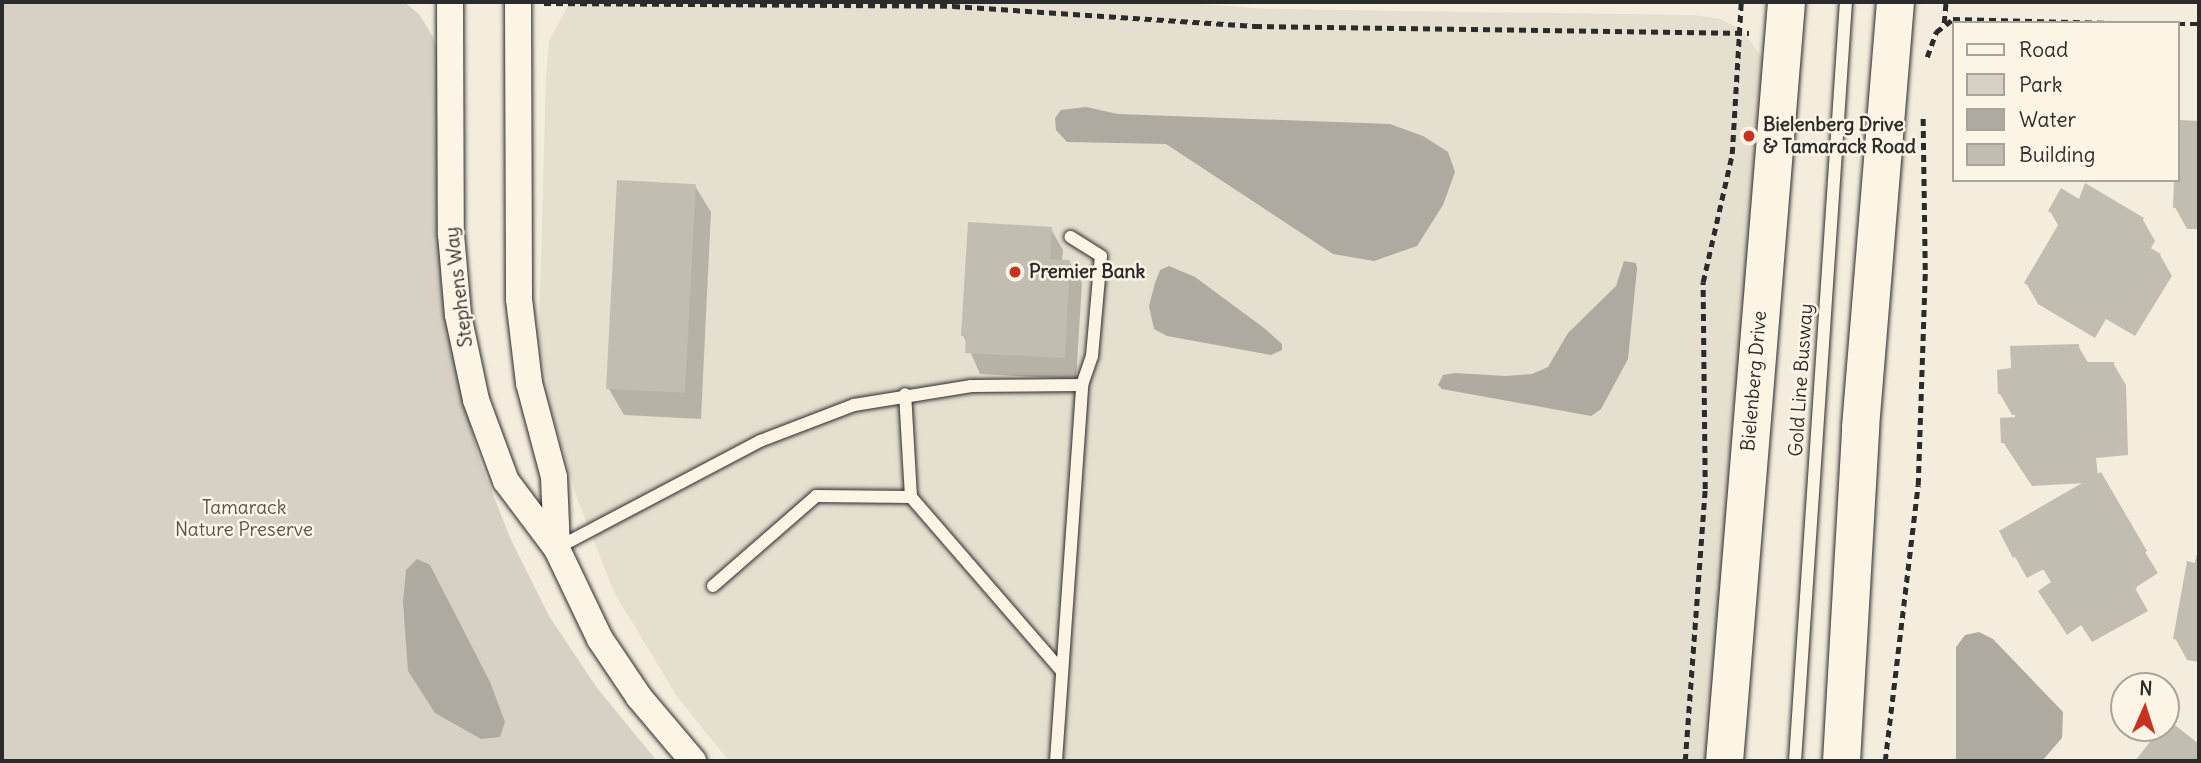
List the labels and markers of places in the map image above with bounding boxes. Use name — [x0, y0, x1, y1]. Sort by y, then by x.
place label: Bielenberg Drive & Tamarack Road — [1763, 114, 1916, 158]
marker: Bielenberg Drive & Tamarack Road — [1741, 128, 1757, 144]
place label: Premier Bank — [1029, 261, 1145, 283]
marker: Premier Bank — [1007, 264, 1023, 280]

